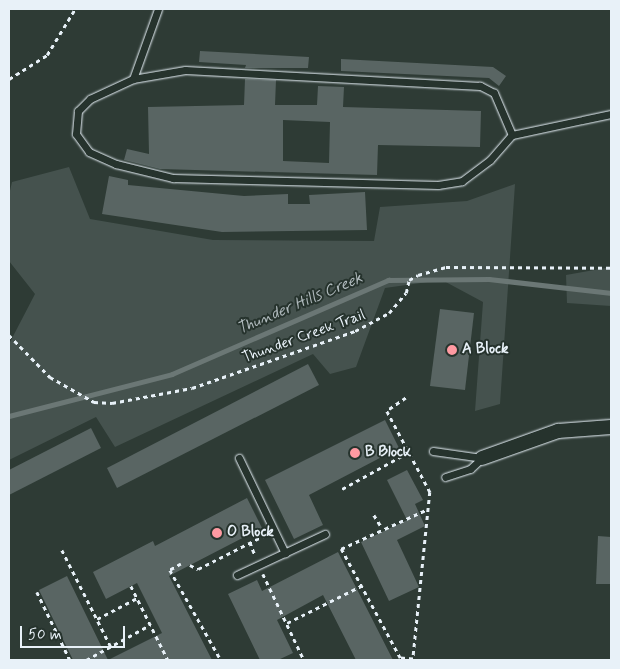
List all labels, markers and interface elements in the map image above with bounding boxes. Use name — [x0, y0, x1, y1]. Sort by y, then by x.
water label: Thunder Hills Creek — [234, 269, 366, 339]
street label: Thunder Creek Trail — [241, 307, 367, 367]
place label: A Block — [462, 341, 509, 359]
marker: A Block — [446, 344, 458, 356]
place label: B Block — [365, 444, 412, 462]
marker: B Block — [349, 447, 361, 459]
place label: O Block — [227, 524, 274, 542]
marker: O Block — [211, 527, 223, 539]
scale bar — [22, 616, 128, 648]
text: 50 m — [28, 625, 62, 645]

